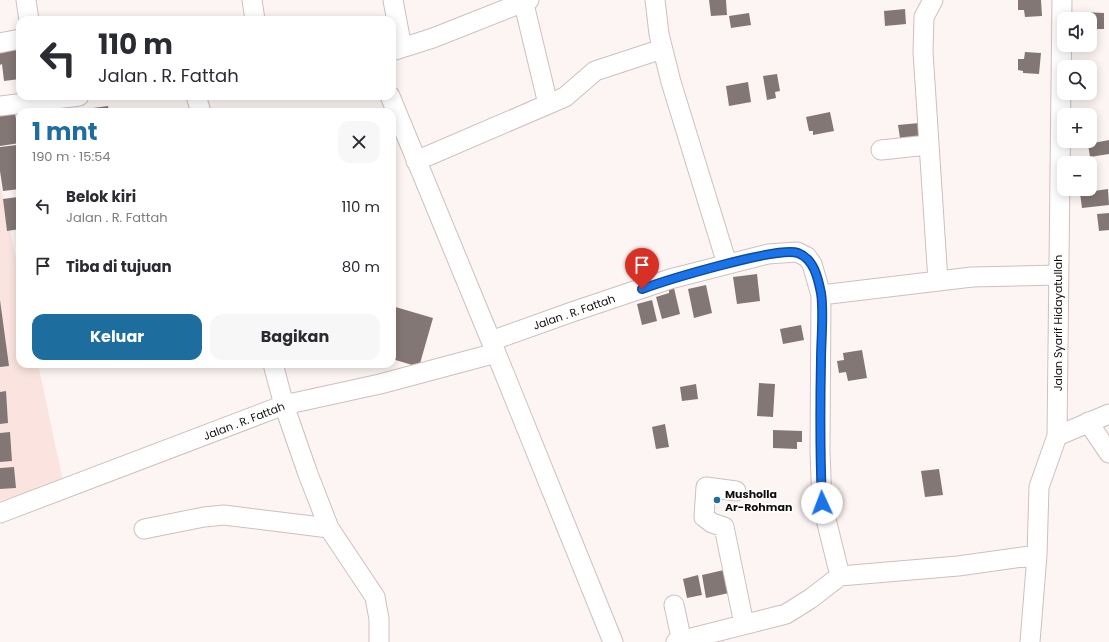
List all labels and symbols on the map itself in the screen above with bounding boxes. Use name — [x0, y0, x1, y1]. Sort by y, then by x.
pin — [625, 248, 659, 289]
street label: Jalan Syarif Hidayatullah — [1050, 255, 1066, 391]
street label: Jalan . R. Fattah — [531, 290, 617, 334]
street label: Jalan . R. Fattah — [201, 398, 287, 444]
position arrow — [801, 482, 843, 524]
place label: Musholla Ar-Rohman — [725, 486, 792, 515]
marker: Musholla Ar-Rohman — [712, 495, 722, 505]

